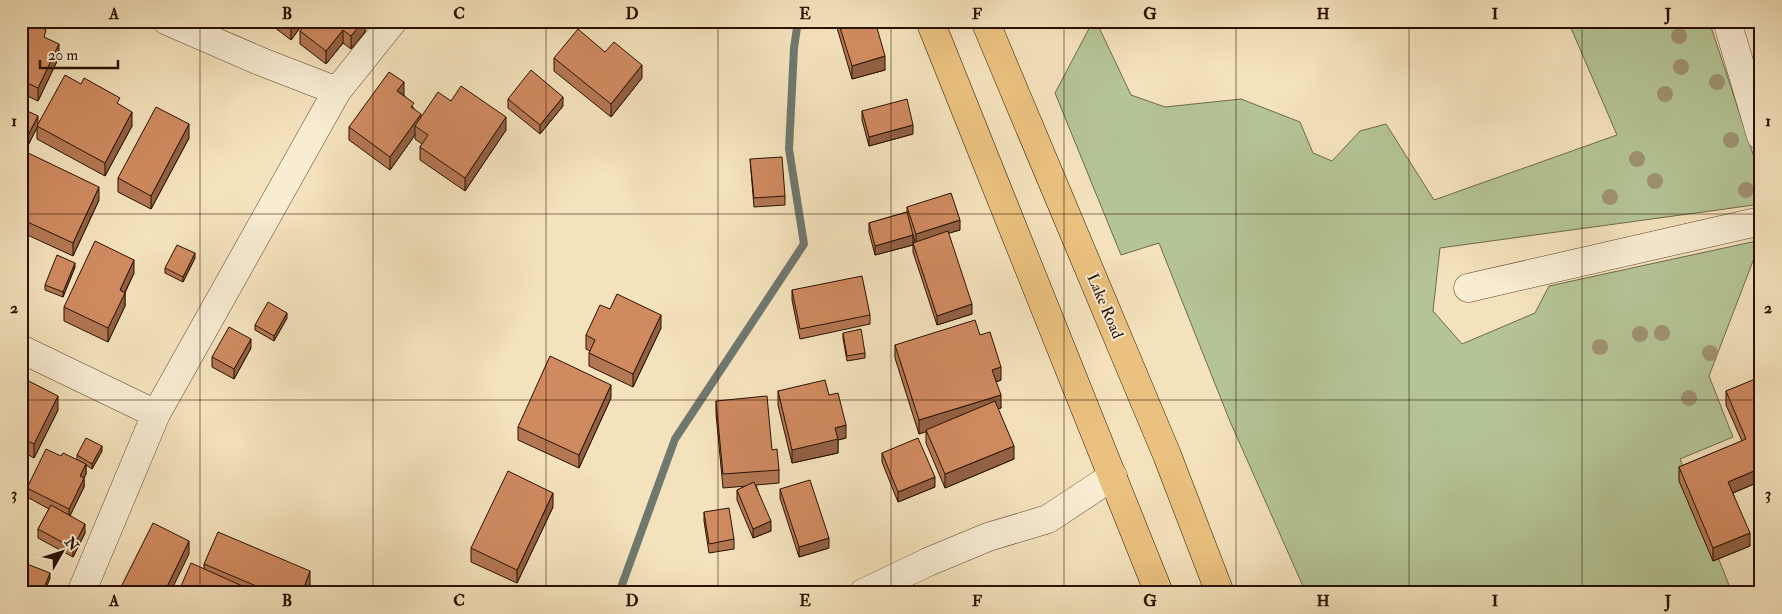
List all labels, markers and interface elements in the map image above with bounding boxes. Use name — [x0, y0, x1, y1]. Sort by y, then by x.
text: A — [108, 4, 120, 24]
text: B — [282, 4, 292, 24]
text: C — [453, 4, 465, 24]
text: D — [625, 4, 639, 24]
text: E — [799, 4, 811, 24]
text: F — [972, 4, 982, 24]
text: G — [1143, 4, 1157, 24]
text: H — [1316, 4, 1330, 24]
text: I — [1492, 4, 1499, 24]
text: J — [1664, 4, 1672, 25]
scale bar — [40, 38, 118, 70]
text: 20 m — [48, 46, 78, 65]
text: 1 — [11, 111, 17, 131]
text: 1 — [1765, 111, 1771, 131]
street label: Lake Road — [1082, 270, 1128, 342]
text: 2 — [10, 298, 18, 318]
text: 2 — [1764, 298, 1772, 318]
text: 3 — [11, 484, 17, 504]
text: 3 — [1765, 484, 1771, 504]
north arrow — [38, 526, 88, 576]
text: N — [61, 533, 83, 555]
text: A — [108, 591, 120, 611]
text: B — [282, 591, 292, 611]
text: C — [453, 591, 465, 611]
text: D — [625, 591, 639, 611]
text: E — [799, 591, 811, 611]
text: F — [972, 591, 982, 611]
text: G — [1143, 591, 1157, 611]
text: H — [1316, 591, 1330, 611]
text: I — [1492, 591, 1499, 611]
text: J — [1664, 591, 1672, 612]

